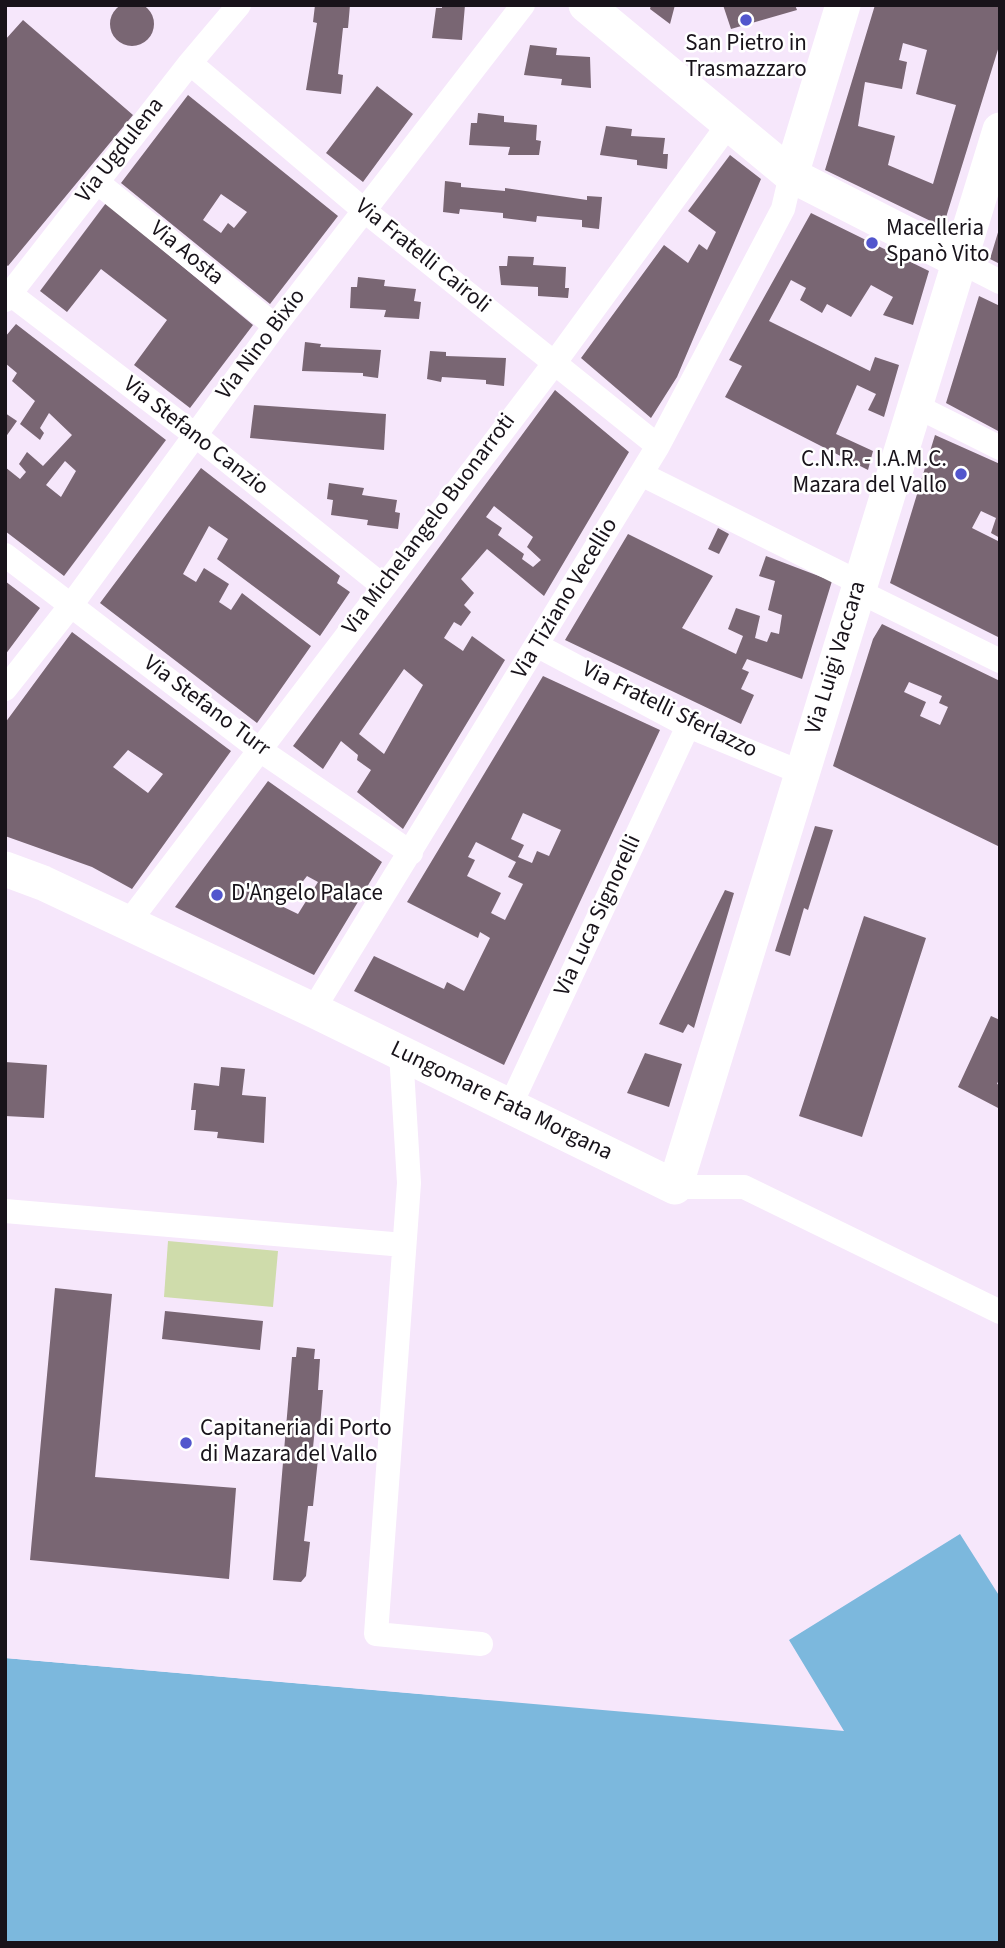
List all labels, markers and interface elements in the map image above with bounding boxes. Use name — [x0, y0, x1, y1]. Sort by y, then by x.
marker: San Pietro in Trasmazzaro — [738, 12, 754, 28]
place label: San Pietro in Trasmazzaro — [685, 31, 807, 85]
street label: Via Ugdulena — [71, 93, 171, 209]
street label: Via Fratelli Cairoli — [349, 194, 495, 320]
street label: Via Aosta — [144, 216, 228, 292]
place label: Macelleria Spanò Vito — [886, 216, 989, 270]
marker: Macelleria Spanò Vito — [864, 235, 880, 251]
street label: Via Nino Bixio — [211, 284, 313, 406]
street label: Via Stefano Canzio — [117, 372, 273, 502]
street label: Via Michelangelo Buonarroti — [338, 409, 522, 641]
place label: C.N.R. - I.A.M.C. Mazara del Vallo — [792, 447, 947, 501]
marker: C.N.R. - I.A.M.C. Mazara del Vallo — [953, 466, 969, 482]
street label: Via Tiziano Vecellio — [507, 514, 625, 684]
street label: Via Luigi Vaccara — [801, 578, 873, 738]
street label: Via Stefano Turr — [137, 650, 275, 764]
street label: Via Fratelli Sferlazzo — [577, 657, 761, 765]
street label: Via Luca Signorelli — [550, 831, 648, 1001]
place label: D'Angelo Palace — [231, 881, 383, 909]
marker: D'Angelo Palace — [209, 887, 225, 903]
street label: Lungomare Fata Morgana — [386, 1036, 616, 1168]
place label: Capitaneria di Porto di Mazara del Vallo — [200, 1416, 392, 1470]
marker: Capitaneria di Porto di Mazara del Vallo — [178, 1435, 194, 1451]

